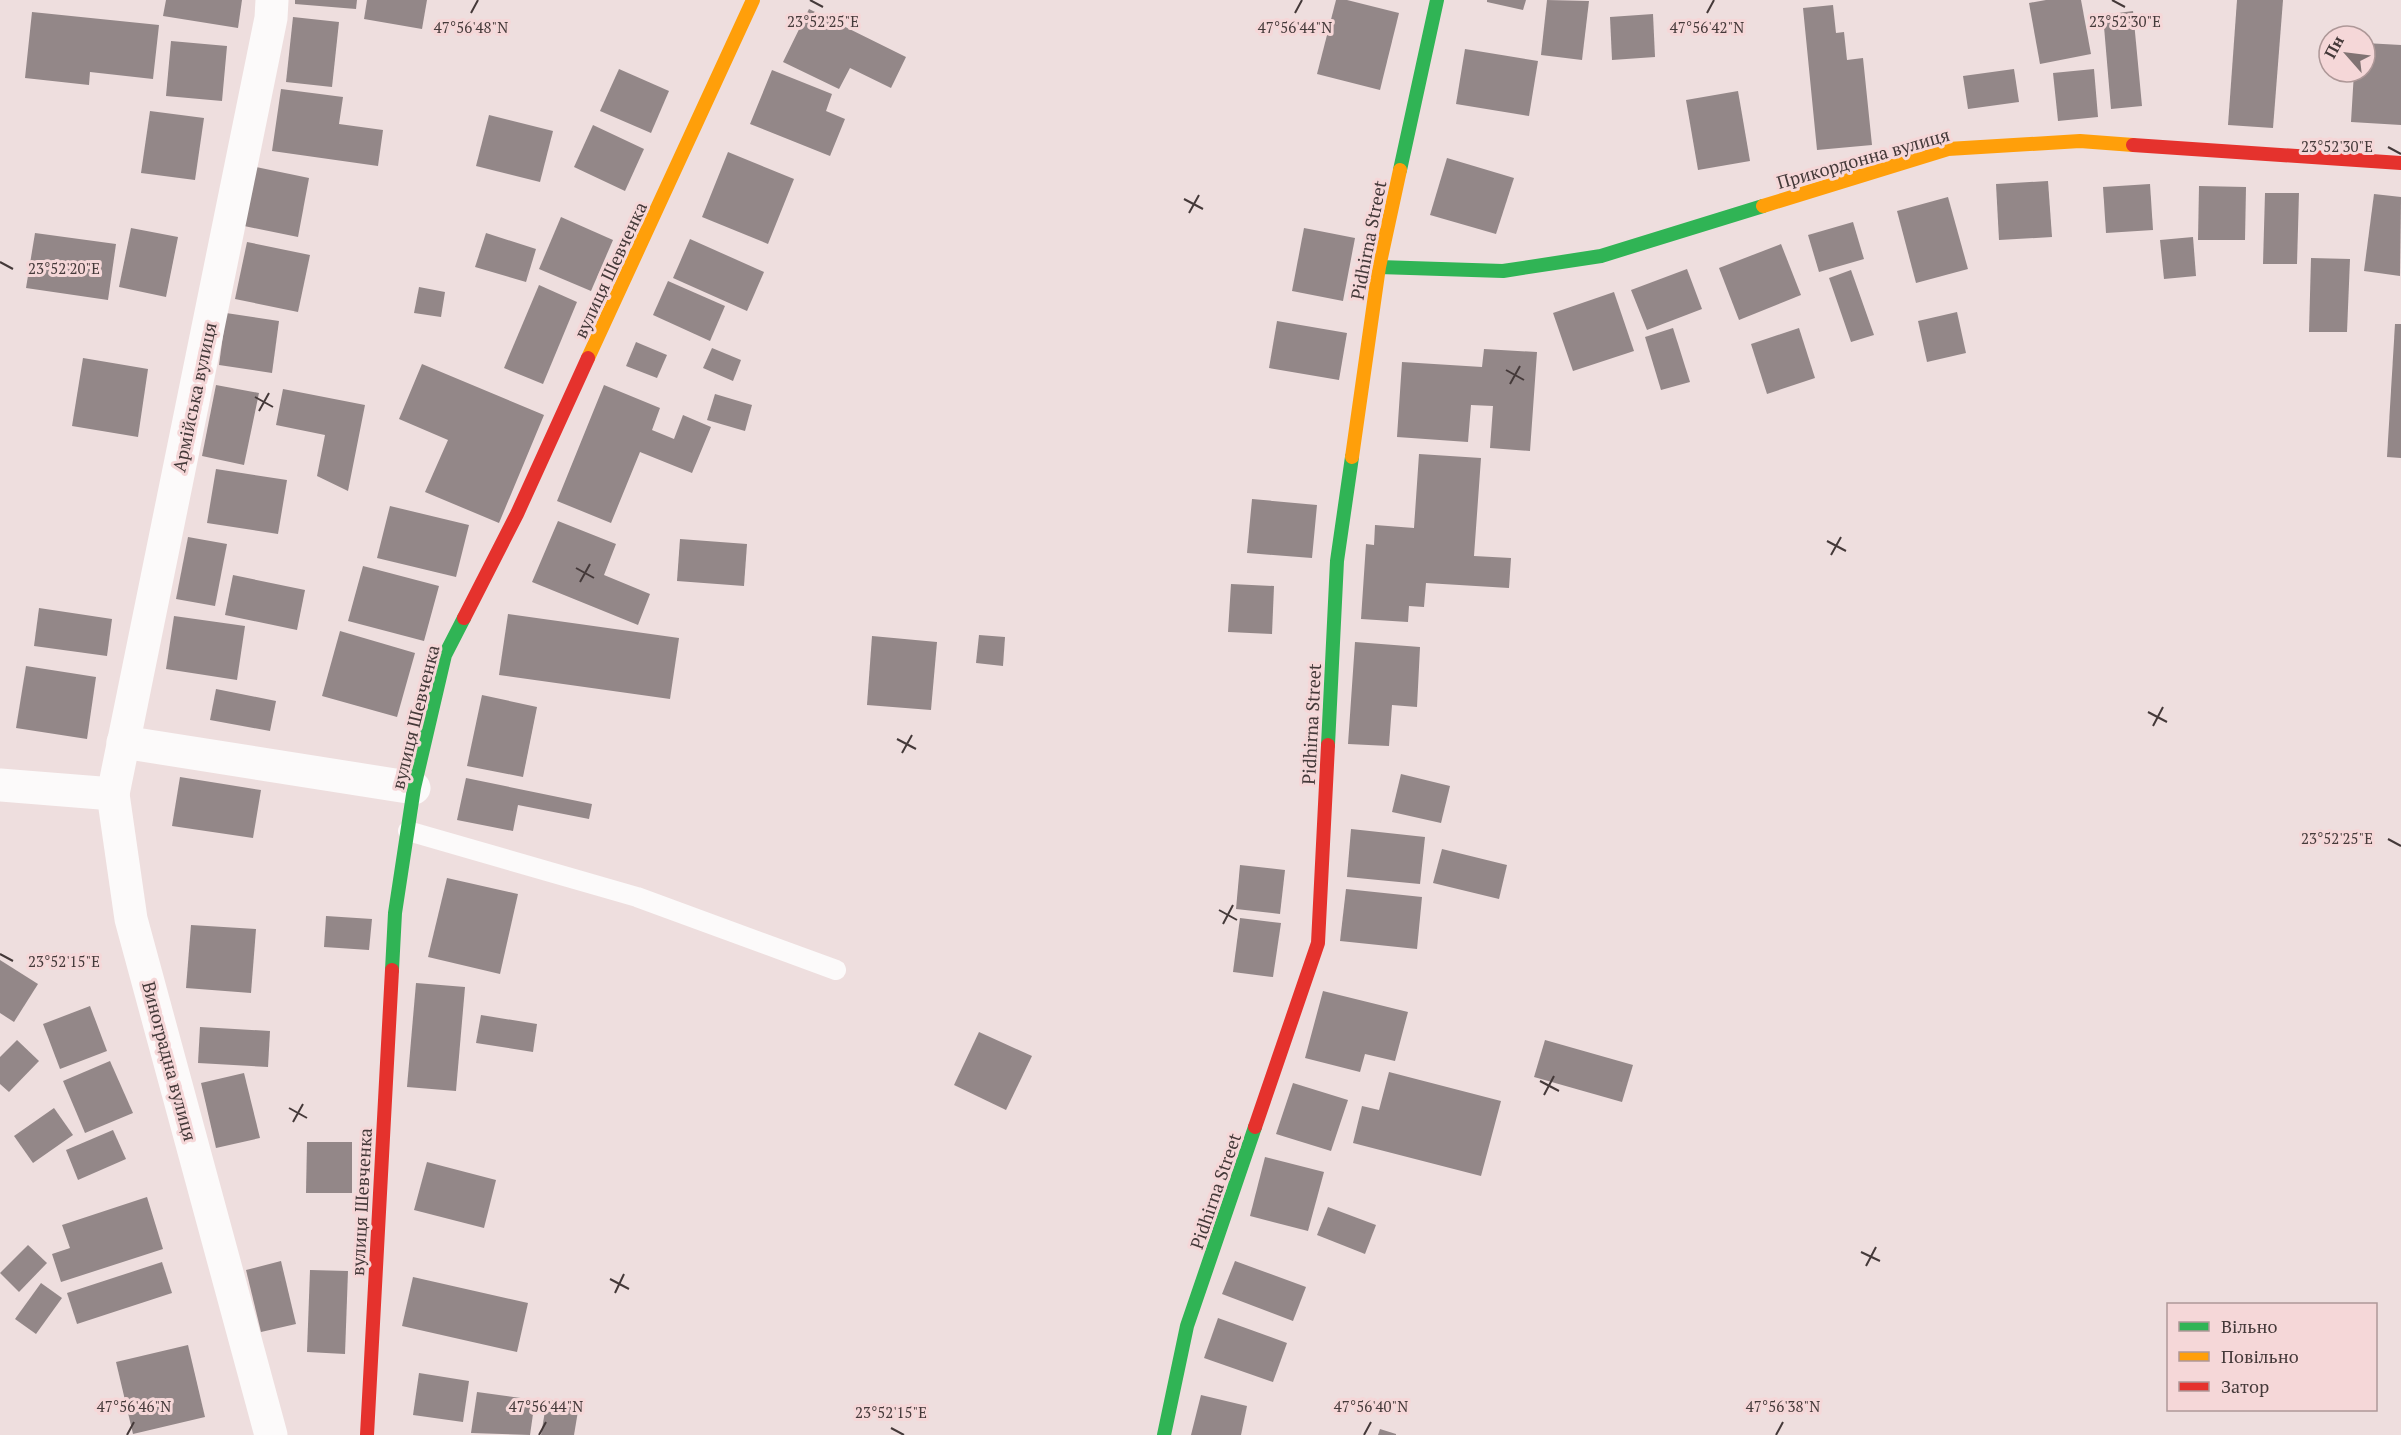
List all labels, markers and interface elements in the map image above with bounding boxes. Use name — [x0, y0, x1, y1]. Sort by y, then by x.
text: 23°52'25"E — [787, 11, 859, 31]
text: 23°52'30"E — [2089, 11, 2161, 31]
text: 47°56'48"N — [434, 17, 508, 37]
text: 47°56'44"N — [1258, 17, 1332, 37]
text: 47°56'42"N — [1670, 17, 1744, 37]
north arrow — [2317, 24, 2377, 84]
text: Пн — [2319, 31, 2349, 62]
street label: Прикордонна вулиця — [1774, 122, 1952, 194]
text: 23°52'30"E — [2301, 136, 2373, 156]
street label: Pidhirna Street — [1345, 178, 1391, 302]
street label: вулиця Шевченка — [568, 198, 652, 342]
text: 23°52'20"E — [28, 258, 100, 278]
street label: Армійська вулиця — [166, 320, 222, 474]
street label: вулиця Шевченка — [385, 642, 445, 792]
street label: Pidhirna Street — [1296, 663, 1326, 785]
text: 23°52'25"E — [2301, 828, 2373, 848]
text: 23°52'15"E — [28, 951, 100, 971]
street label: Виноградна вулиця — [137, 978, 203, 1144]
street label: вулиця Шевченка — [345, 1127, 377, 1277]
street label: Pidhirna Street — [1184, 1129, 1246, 1252]
legend — [2167, 1303, 2377, 1411]
text: Вільно — [2221, 1314, 2277, 1338]
text: Повільно — [2221, 1344, 2299, 1368]
text: Затор — [2221, 1374, 2269, 1398]
text: 47°56'46"N — [97, 1396, 171, 1416]
text: 47°56'44"N — [509, 1396, 583, 1416]
text: 47°56'40"N — [1334, 1396, 1408, 1416]
text: 47°56'38"N — [1746, 1396, 1820, 1416]
text: 23°52'15"E — [855, 1402, 927, 1422]

